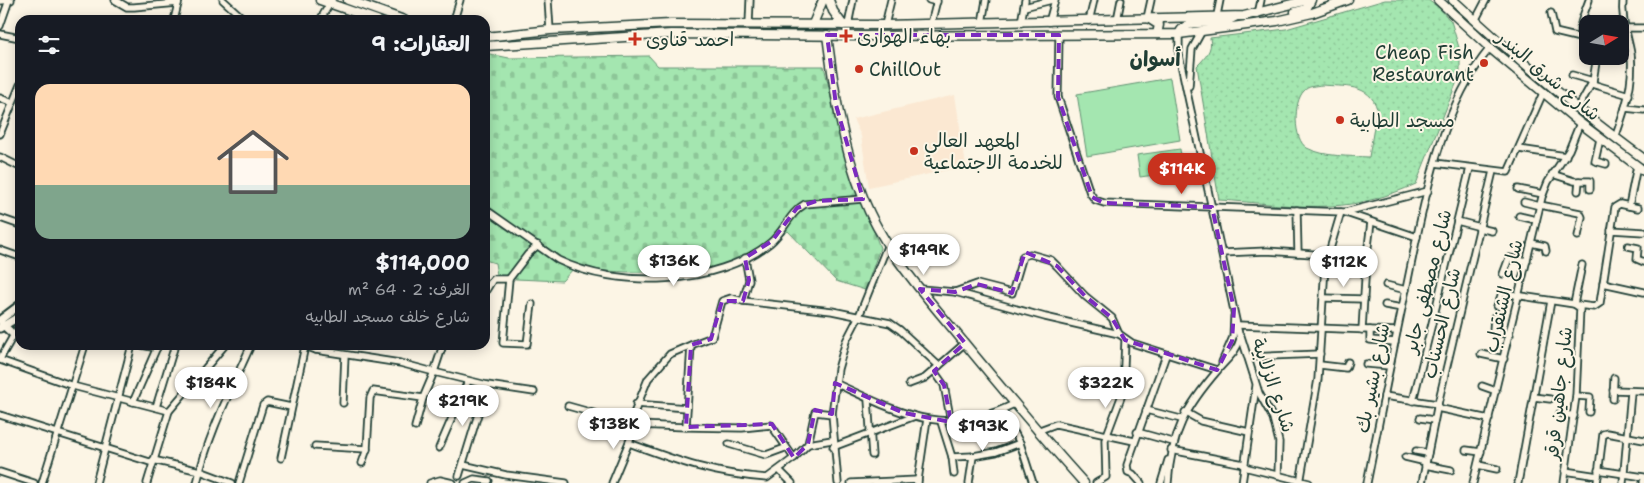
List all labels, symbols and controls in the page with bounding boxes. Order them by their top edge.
north arrow [1579,15,1629,65]
map controls [1579,15,1629,65]
street label: شارع شرق البندر [1489,23,1606,127]
place label: بهاء الهوارى [857,24,951,49]
place label: احمد قناوى [646,27,734,52]
marker: بهاء الهوارى [839,29,853,43]
text: العقارات: 9 [371,30,470,58]
icon: filters [35,31,63,59]
marker: احمد قناوى [628,32,642,46]
place label: Cheap Fish Restaurant [1372,40,1474,87]
district label: أسوان [1129,45,1181,73]
place label: ChillOut [869,57,941,82]
marker: Cheap Fish Restaurant [1478,57,1490,69]
marker: ChillOut [853,63,865,75]
place label: مسجد الطابية [1350,108,1455,133]
marker: مسجد الطابية [1334,114,1346,126]
icon: home [208,117,298,207]
place label: المعهد العالى للخدمة الاجتماعية [924,128,1063,175]
marker: المعهد العالى للخدمة الاجتماعية [908,145,920,157]
pin: $114K [1147,152,1217,195]
text: $114K [1159,158,1205,179]
street label: شارع مصطفى جابر [1397,207,1458,358]
pin: $149K [889,234,959,276]
street label: شارع الشنقراب [1478,237,1530,355]
text: $149K [899,239,949,260]
pin: $136K [639,244,709,287]
pin: $112K [1309,246,1379,288]
text: $114,000 [375,249,470,277]
text: $136K [649,250,699,271]
text: $112K [1321,251,1367,272]
street label: شارع الحسناب [1417,265,1467,381]
text: الغرف: 2 · 64 m² [348,279,470,300]
text: شارع خلف مسجد الطابيه [306,306,470,327]
street label: شارع بشير بك [1350,321,1396,435]
street label: شارع جاهين قرقر [1539,325,1579,463]
street label: شارع الزلابية [1245,335,1301,436]
pin: $184K [176,366,246,409]
pin: $322K [1071,366,1141,409]
text: $184K [186,372,236,393]
text: $322K [1079,372,1133,393]
pin: $219K [428,384,498,427]
text: $219K [438,390,488,411]
pin: $138K [579,408,649,450]
pin: $193K [948,410,1018,452]
text: $138K [589,413,639,434]
text: $193K [958,415,1008,436]

